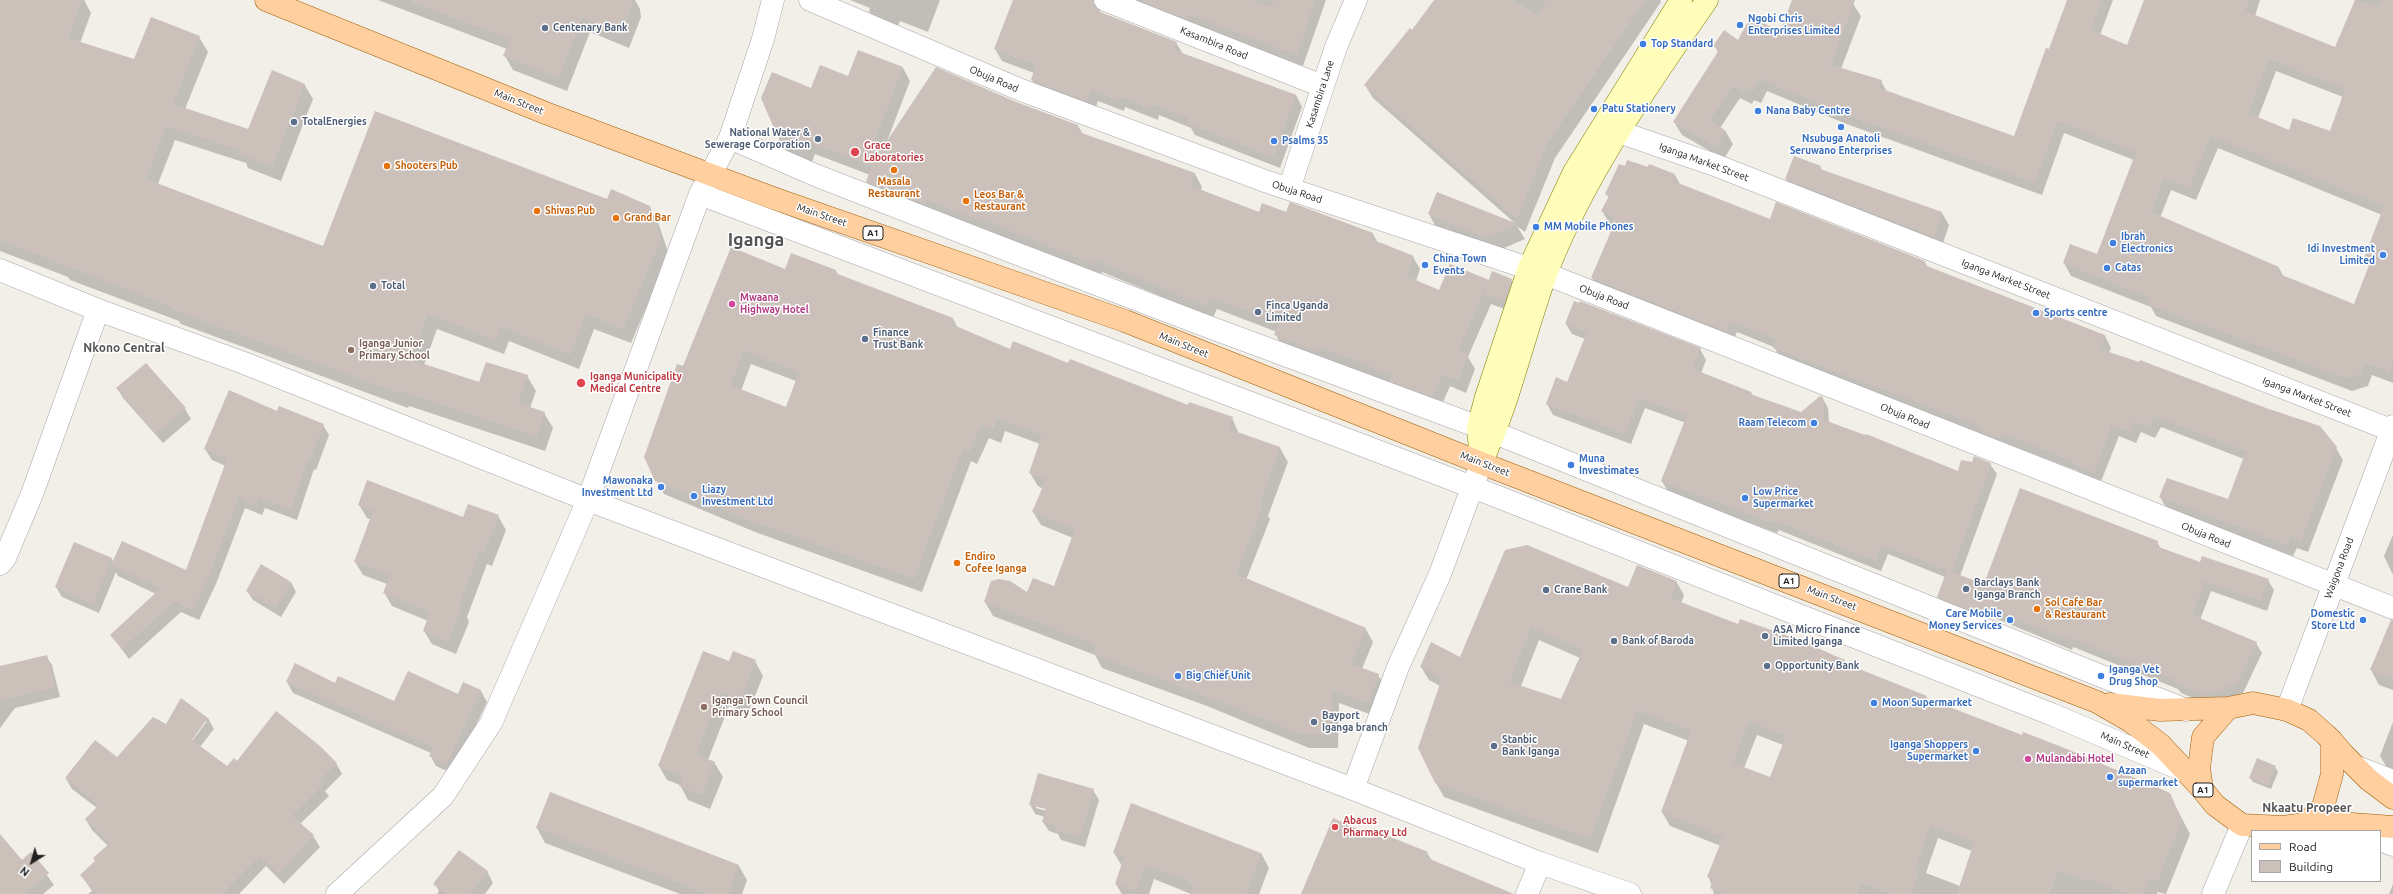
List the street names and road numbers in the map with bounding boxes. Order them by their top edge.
street label: Kasambira Road [1178,24,1250,62]
street label: Kasambira Lane [1303,59,1337,129]
street label: Obuja Road [968,63,1020,95]
street label: Main Street [493,87,545,117]
street label: Iganga Market Street [1658,140,1750,184]
street label: Obuja Road [1270,178,1324,206]
street label: Main Street [795,201,849,229]
road number: A1 [863,226,883,240]
street label: Iganga Market Street [1960,256,2052,302]
street label: Obuja Road [1577,282,1631,312]
street label: Main Street [1158,330,1210,360]
street label: Iganga Market Street [2261,374,2353,420]
street label: Obuja Road [1879,401,1931,431]
street label: Main Street [1458,449,1512,479]
street label: Obuja Road [2180,520,2232,550]
street label: Waigona Road [2322,536,2356,600]
road number: A1 [1779,574,1799,588]
street label: Main Street [1805,583,1859,613]
street label: Main Street [2099,729,2151,761]
road number: A1 [2193,783,2213,797]

